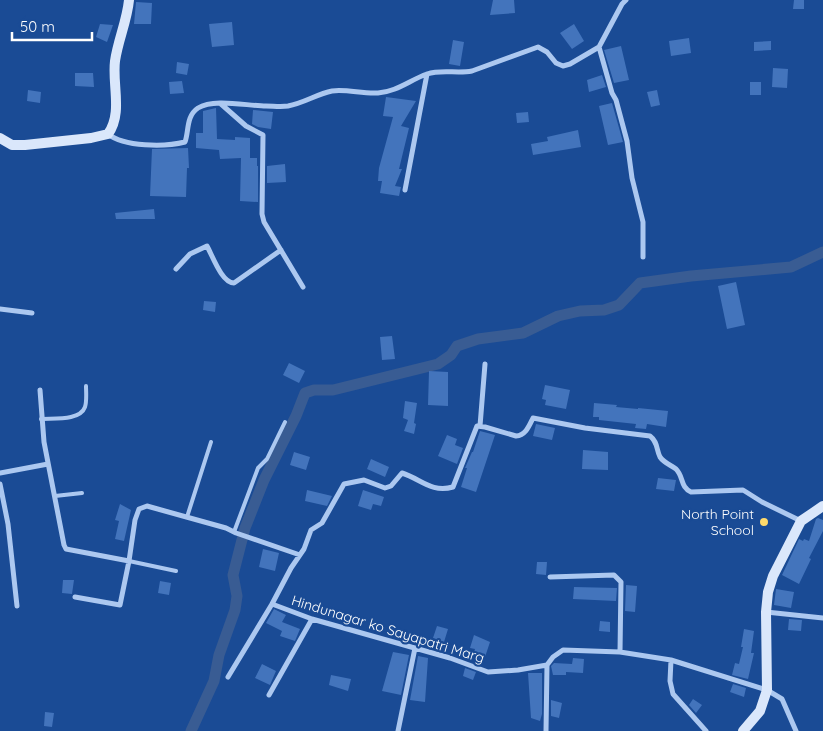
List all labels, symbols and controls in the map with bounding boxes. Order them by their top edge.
scale bar [12,10,92,42]
text: 50 m [20,17,55,36]
place label: North Point School [681,505,754,539]
marker: North Point School [758,516,770,528]
street label: Hindunagar ko Sayapatri Marg [289,591,487,667]

